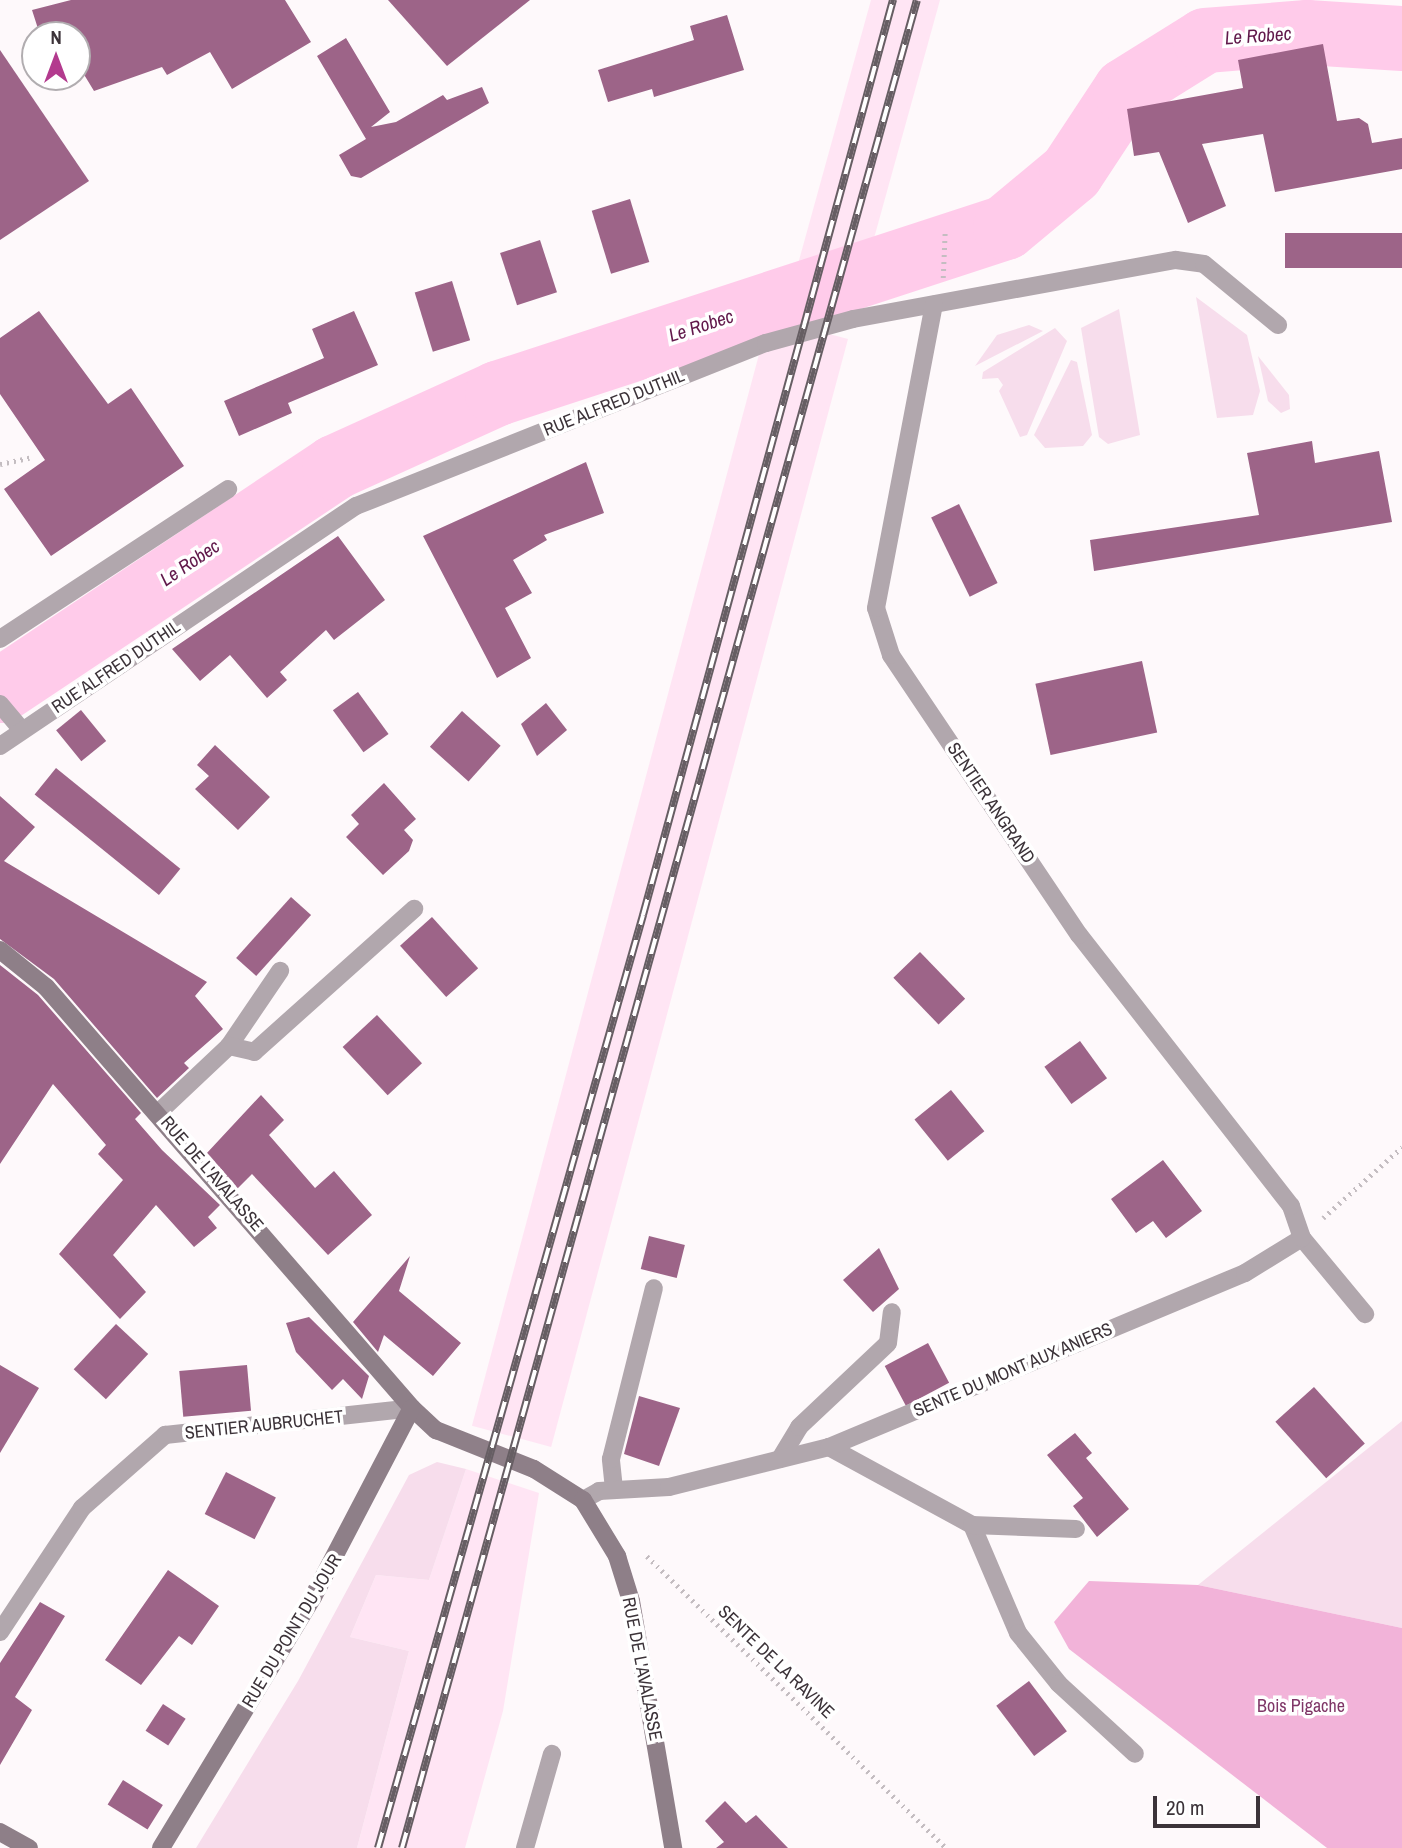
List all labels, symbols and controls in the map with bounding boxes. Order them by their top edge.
north arrow [21,21,91,91]
water label: Le Robec [1224,22,1292,50]
text: N [50,24,62,50]
water label: Le Robec [666,305,736,347]
street label: RUE ALFRED DUTHIL [540,365,688,441]
water label: Le Robec [156,535,224,591]
street label: RUE ALFRED DUTHIL [47,616,185,718]
street label: SENTIER ANGRAND [942,738,1040,868]
street label: RUE DE L'AVALASSE [156,1112,268,1236]
street label: SENTE DU MONT AUX ANIERS [910,1318,1116,1422]
street label: SENTIER AUBRUCHET [183,1406,345,1444]
street label: RUE DU POINT DU JOUR [238,1550,346,1712]
street label: RUE DE L'AVALASSE [617,1595,667,1743]
street label: SENTE DE LA RAVINE [713,1601,839,1723]
park label: Bois Pigache [1257,1695,1345,1717]
scale bar [1157,1782,1264,1826]
text: 20 m [1166,1793,1204,1822]

